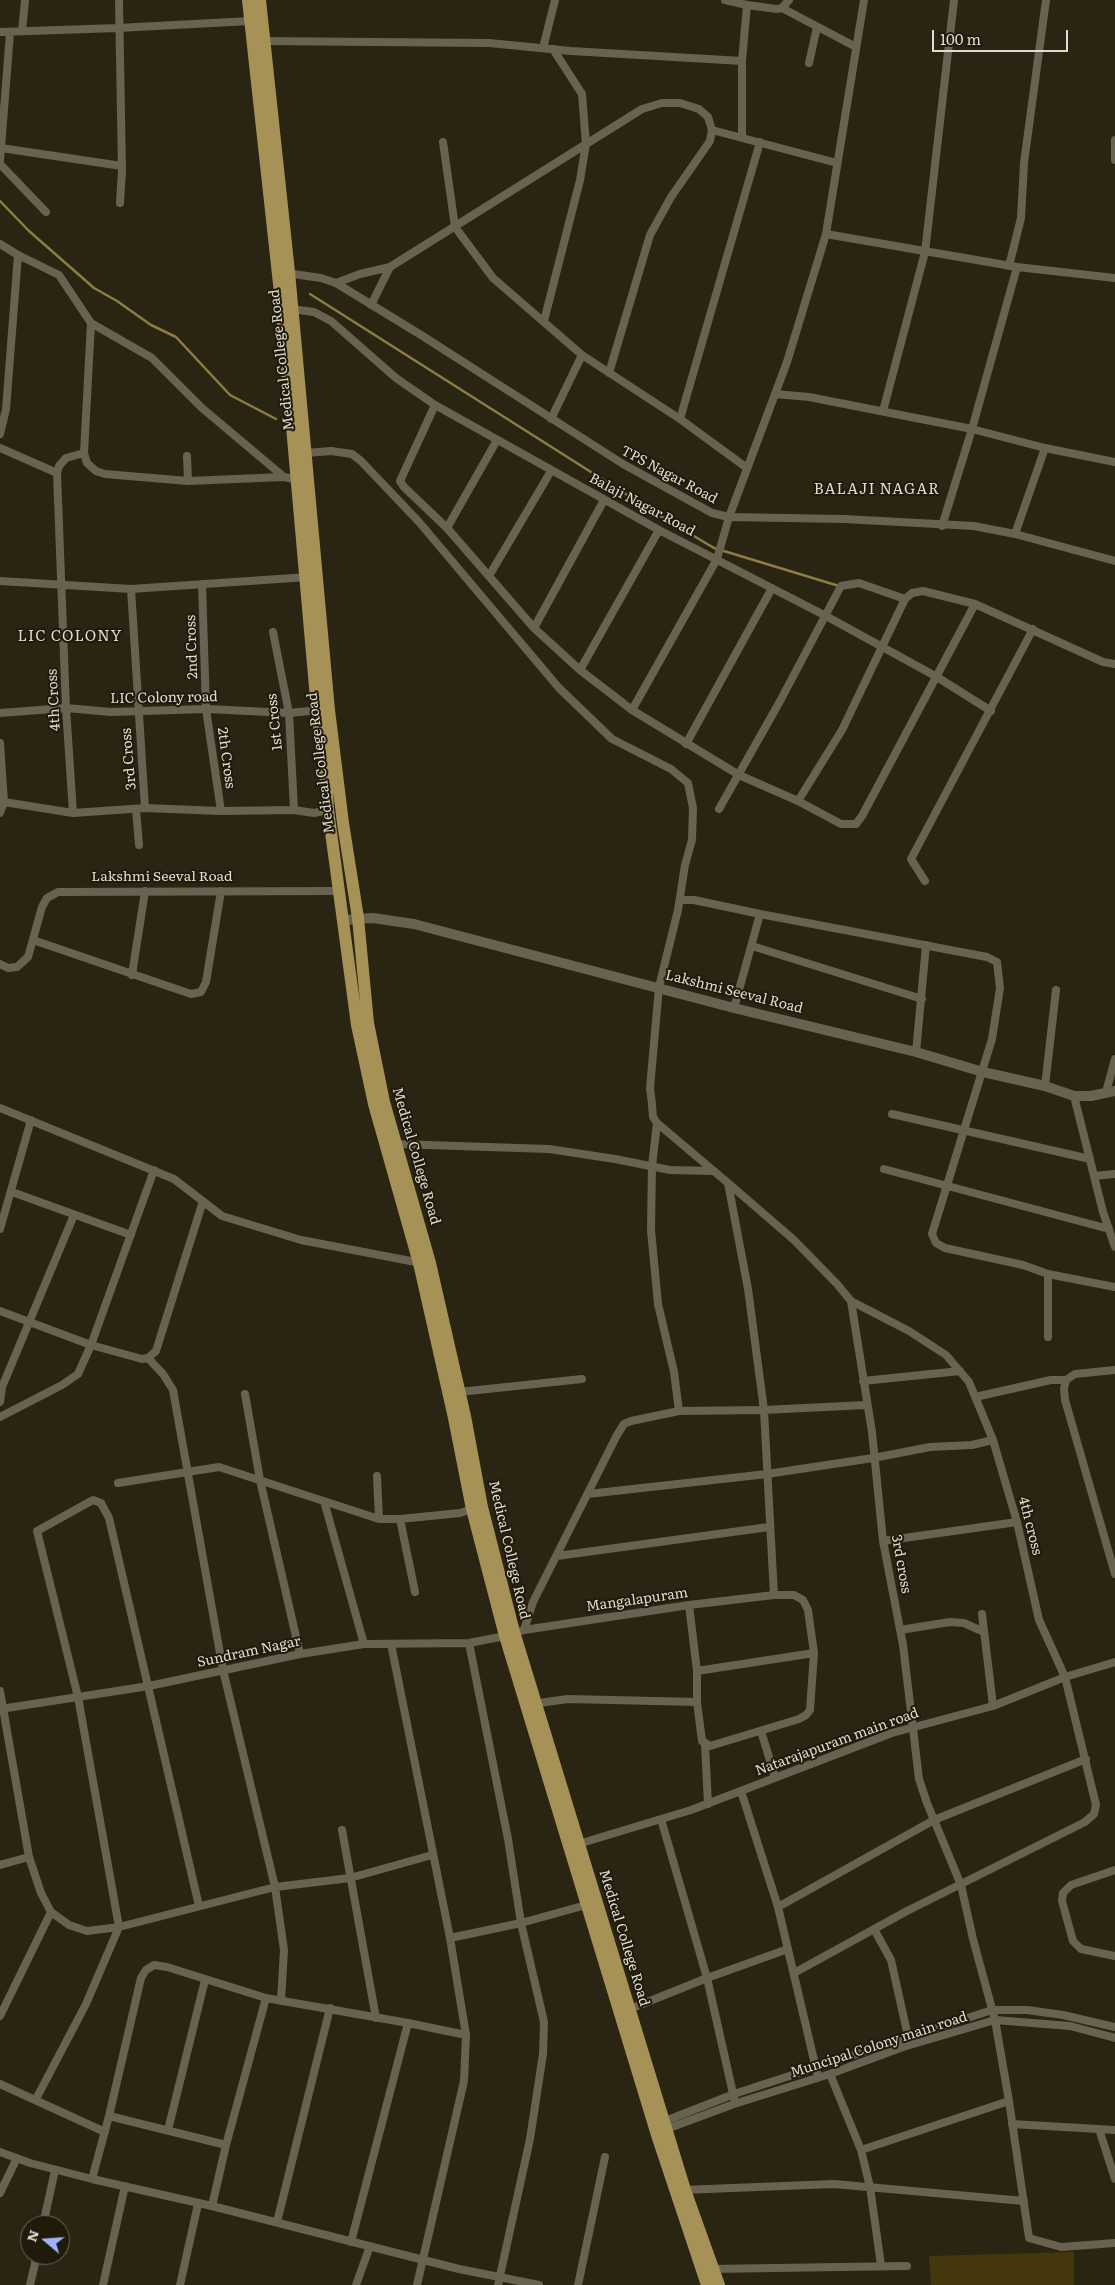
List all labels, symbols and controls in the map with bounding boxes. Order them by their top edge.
scale bar [935,20,1071,52]
text: 100 m [940,27,981,50]
street label: Medical College Road [266,288,298,432]
street label: TPS Nagar Road [618,442,720,508]
street label: Balaji Nagar Road [586,470,698,540]
district label: BALAJI NAGAR [812,481,942,499]
street label: 2nd Cross [182,614,202,680]
district label: LIC COLONY [16,628,124,646]
street label: 4th Cross [44,668,64,732]
street label: LIC Colony road [110,689,218,707]
street label: Medical College Road [304,691,338,835]
street label: 1st Cross [264,693,286,751]
street label: 2th Cross [213,726,239,790]
street label: 3rd Cross [118,727,140,791]
street label: Lakshmi Seeval Road [91,869,233,885]
street label: Lakshmi Seeval Road [663,967,805,1017]
street label: Medical College Road [388,1085,444,1227]
street label: Medical College Road [485,1479,533,1621]
street label: 4th cross [1015,1495,1045,1557]
street label: 3rd cross [888,1533,914,1595]
street label: Mangalapuram [585,1585,689,1615]
street label: Sundram Nagar [196,1633,302,1671]
street label: Natarajapuram main road [753,1705,921,1779]
street label: Medical College Road [595,1868,653,2008]
street label: Muncipal Colony main road [788,2008,970,2082]
north arrow [20,2215,70,2265]
text: N [20,2227,43,2244]

